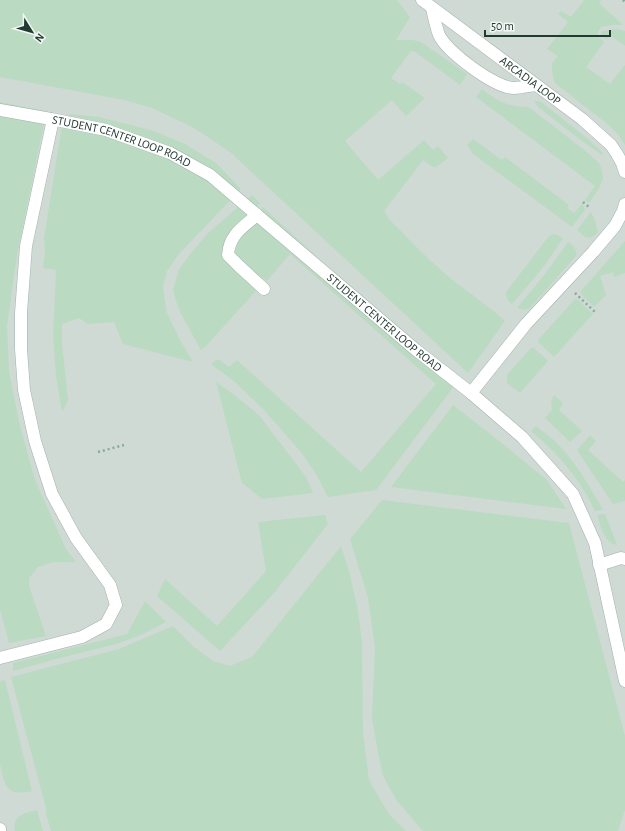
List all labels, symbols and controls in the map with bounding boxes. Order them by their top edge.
north arrow [12,12,52,52]
scale bar [485,12,610,38]
text: 50 m [491,20,514,32]
text: N [33,31,46,44]
street label: ARCADIA LOOP [498,54,563,107]
street label: STUDENT CENTER LOOP ROAD [51,113,193,169]
street label: STUDENT CENTER LOOP ROAD [325,271,444,374]

